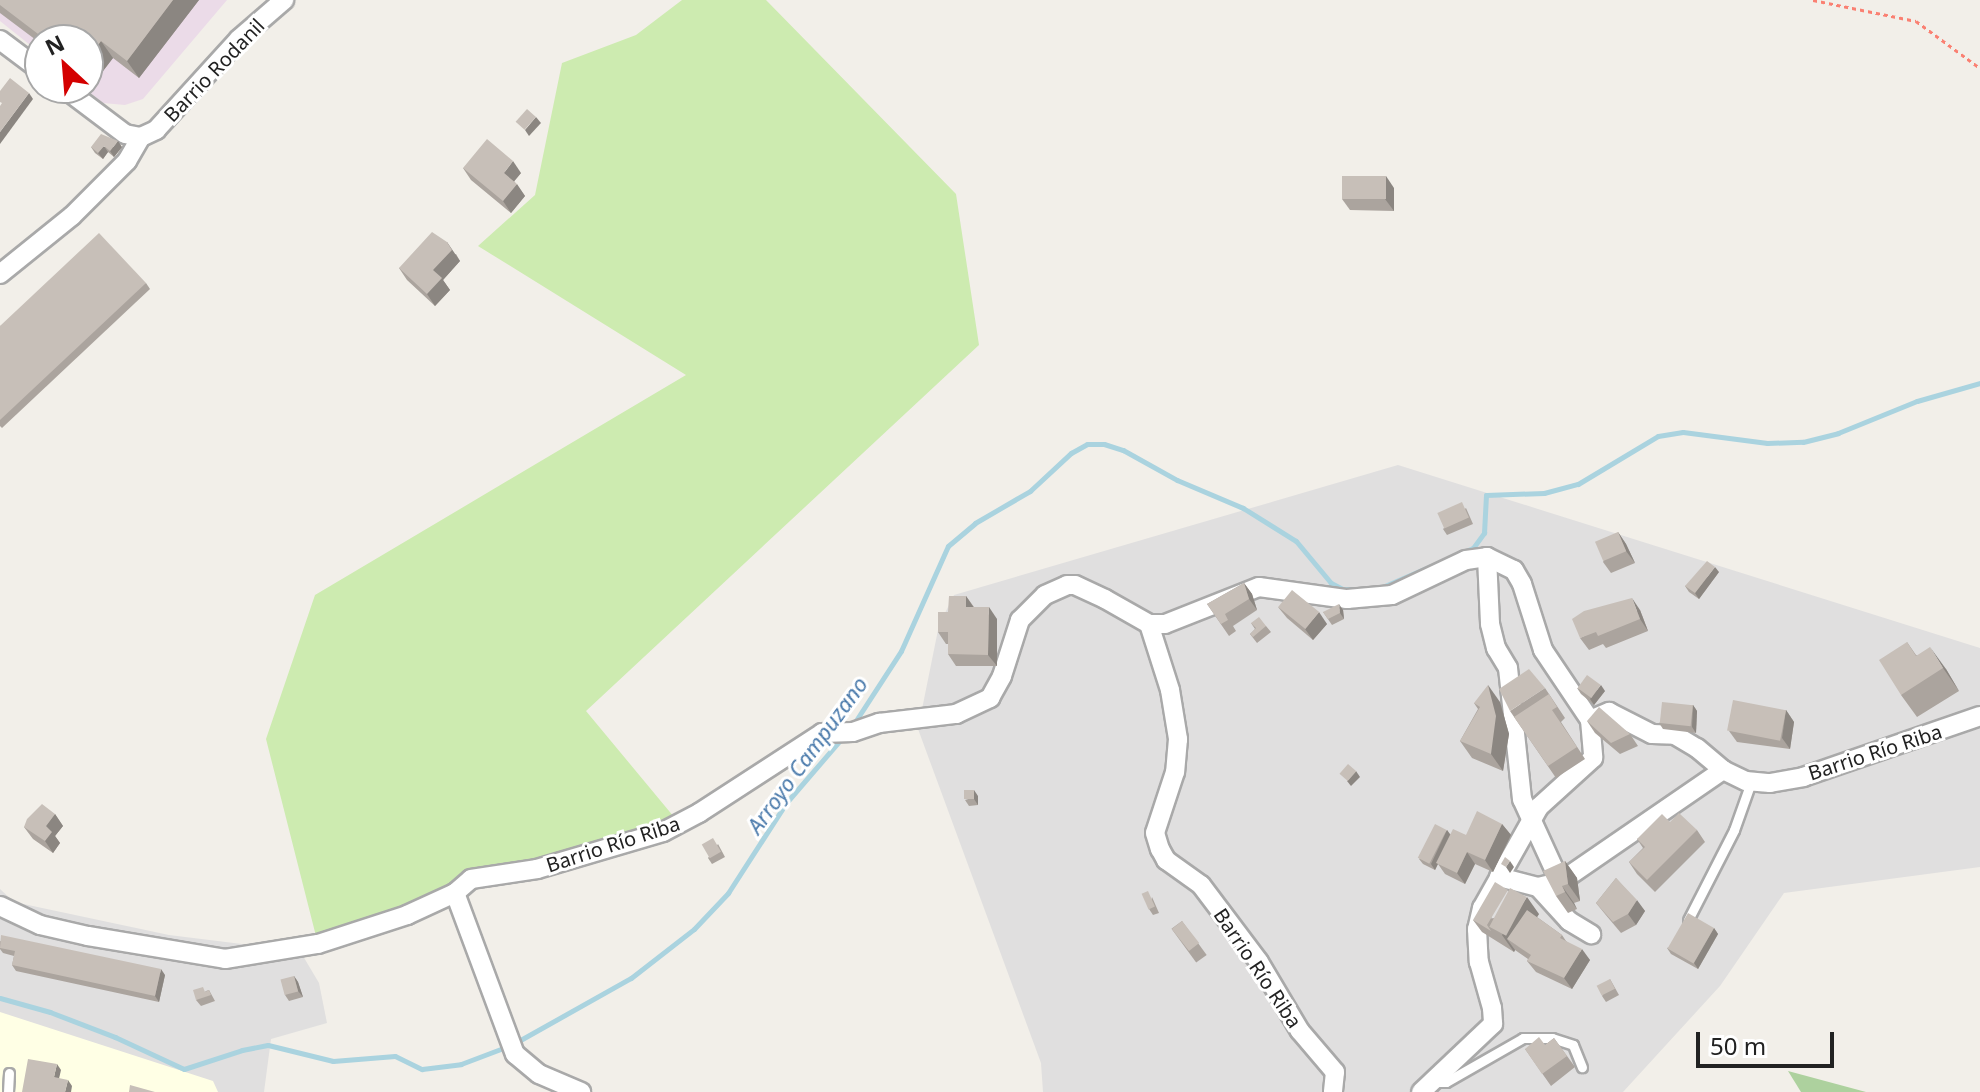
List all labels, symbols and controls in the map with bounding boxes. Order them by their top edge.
street label: Barrio Rodanil [159,13,269,127]
north arrow [24,24,104,104]
text: N [40,27,69,62]
water label: Arroyo Campuzano [741,671,873,839]
street label: Barrio Río Riba [1805,719,1945,785]
street label: Barrio Río Riba [543,811,683,877]
street label: Barrio Río Riba [1209,904,1307,1032]
scale bar [1700,1016,1838,1066]
text: 50 m [1710,1029,1766,1062]

